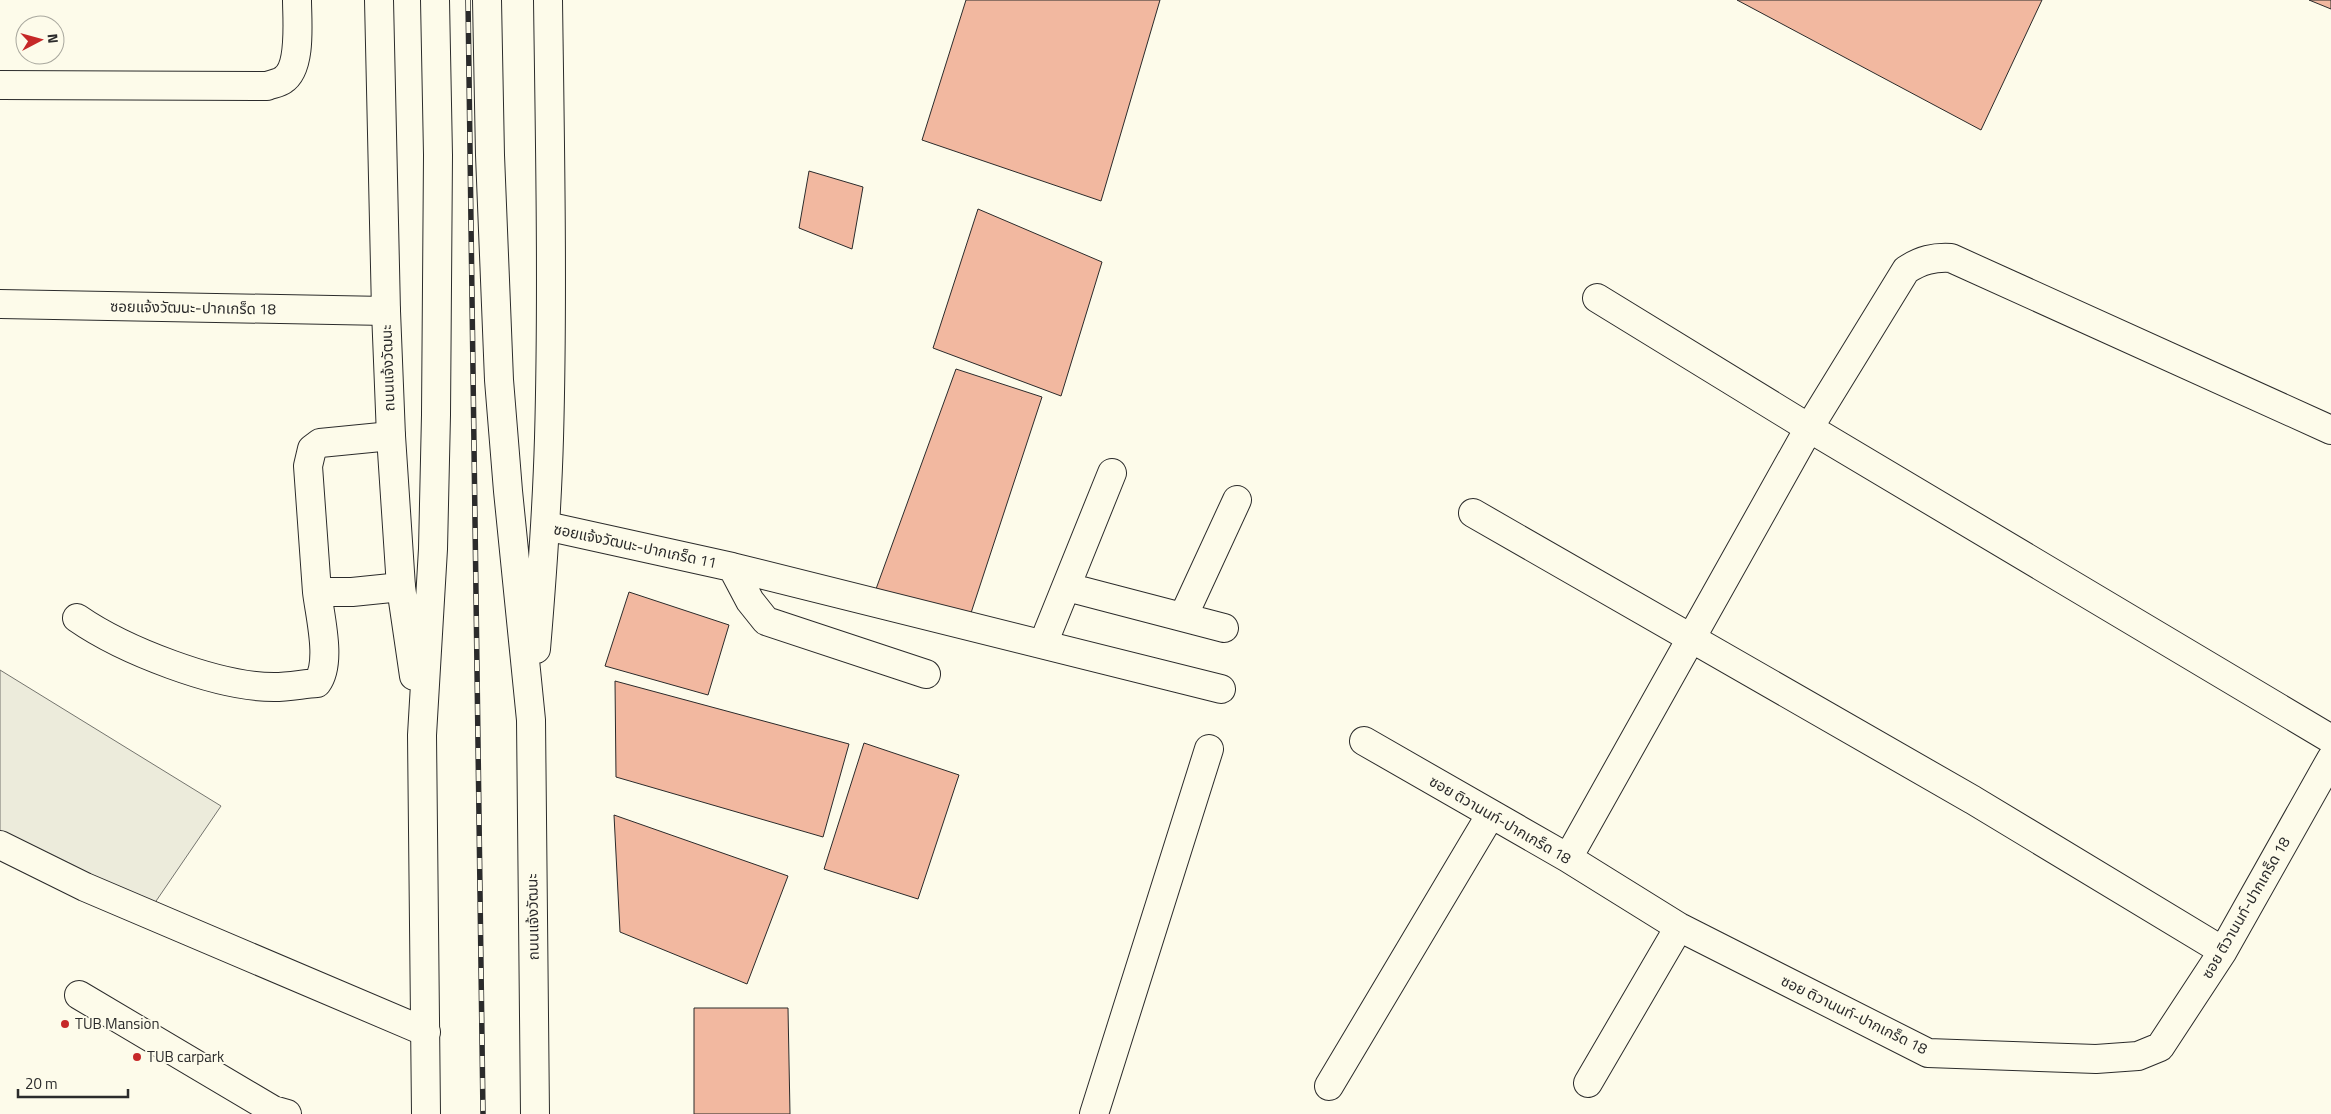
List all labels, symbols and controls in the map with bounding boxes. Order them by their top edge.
north arrow [15,15,65,65]
text: N [42,33,64,45]
street label: ซอยแจ้งวัฒนะ-ปากเกร็ด 18 [110,295,276,320]
street label: ถนนแจ้งวัฒนะ [374,324,401,412]
street label: ซอยแจ้งวัฒนะ-ปากเกร็ด 11 [552,517,719,574]
street label: ซอย ติวานนท์-ปากเกร็ด 18 [1425,769,1576,870]
street label: ซอย ติวานนท์-ปากเกร็ด 18 [2195,832,2296,983]
street label: ถนนแจ้งวัฒนะ [520,873,545,961]
street label: ซอย ติวานนท์-ปากเกร็ด 18 [1777,969,1931,1060]
place label: TUB Mansion [75,1012,160,1035]
marker: TUB Mansion [59,1018,71,1030]
place label: TUB carpark [147,1045,224,1068]
marker: TUB carpark [131,1051,143,1063]
scale bar [18,1066,128,1098]
text: 20 m [25,1072,58,1095]

